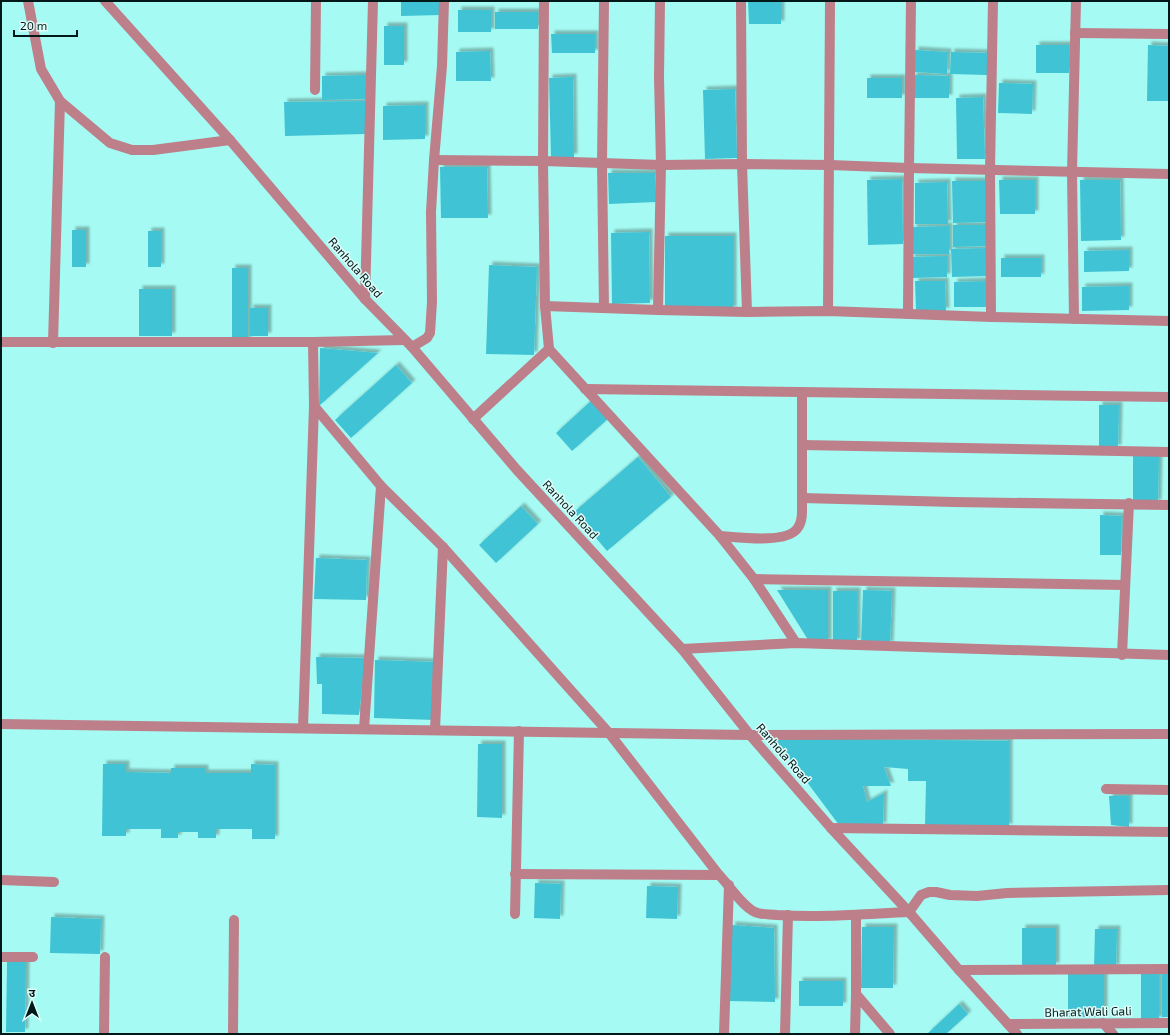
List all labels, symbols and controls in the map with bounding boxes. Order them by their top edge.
scale bar [14,12,77,38]
text: 20 m [20,18,47,32]
street label: Ranhola Road [326,234,386,300]
street label: Ranhola Road [540,477,602,541]
street label: Ranhola Road [754,720,814,786]
north arrow [12,983,52,1023]
text: उ [29,986,36,999]
street label: Bharat Wali Gali [1044,1003,1132,1019]

